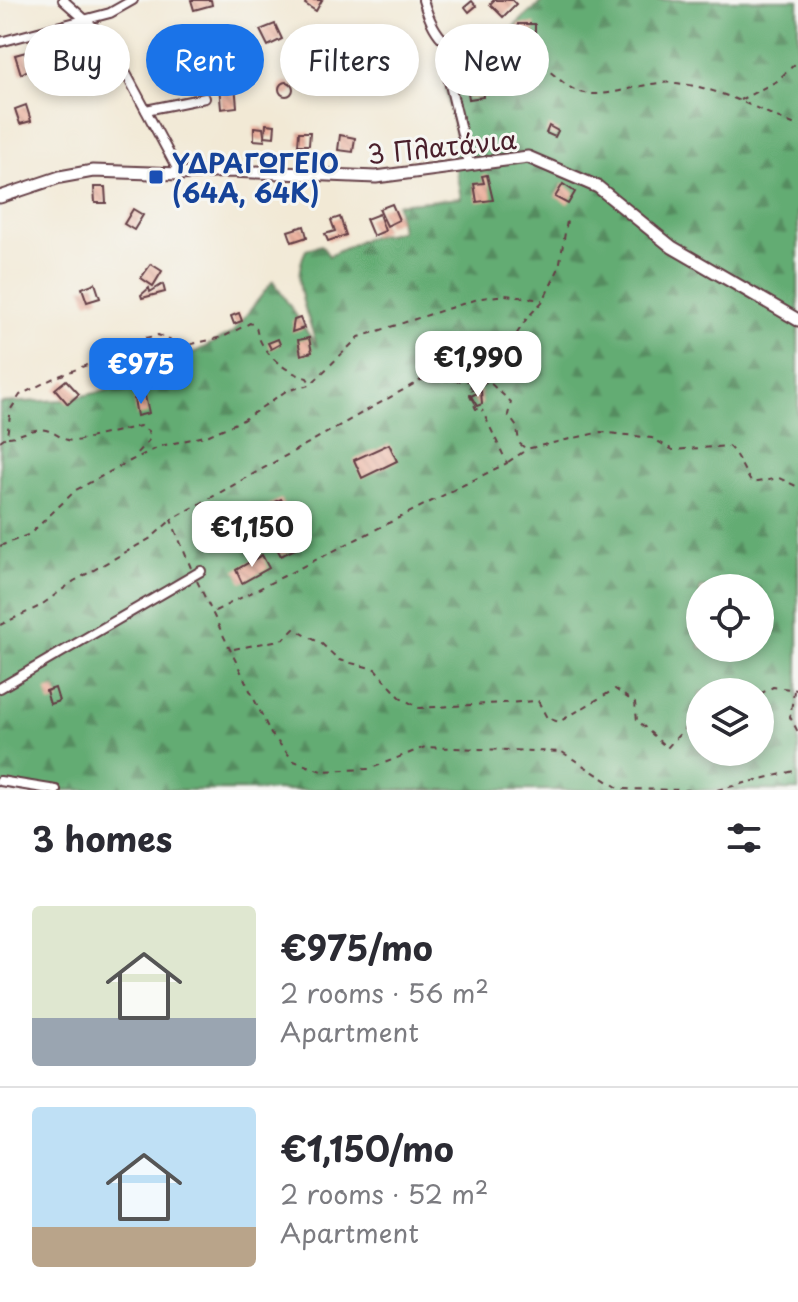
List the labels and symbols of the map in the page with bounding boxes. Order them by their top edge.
street label: 3 Πλατάνια [365,119,519,173]
place label: ΥΔΡΑΓΩΓΕΙΟ (64Α, 64Κ) [172,143,339,212]
marker: ΥΔΡΑΓΩΓΕΙΟ (64Α, 64Κ) [147,168,165,186]
pin: €1,990 [413,331,543,399]
pin: €975 [94,338,188,406]
pin: €1,150 [187,501,317,569]

